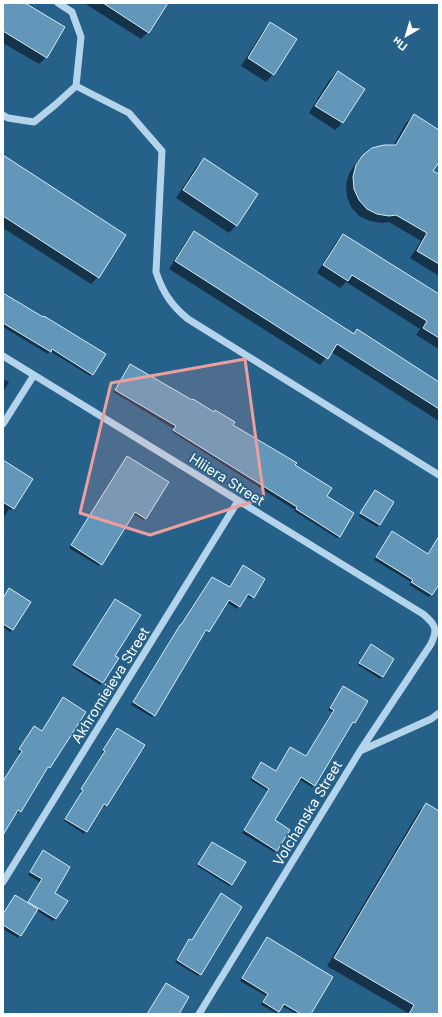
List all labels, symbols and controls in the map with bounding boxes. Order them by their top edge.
north arrow [386,16,426,56]
text: Пн [389,34,410,54]
street label: Hliiera Street [186,449,268,509]
street label: Akhromieieva Street [67,624,153,746]
street label: Volchanska Street [269,757,345,869]

